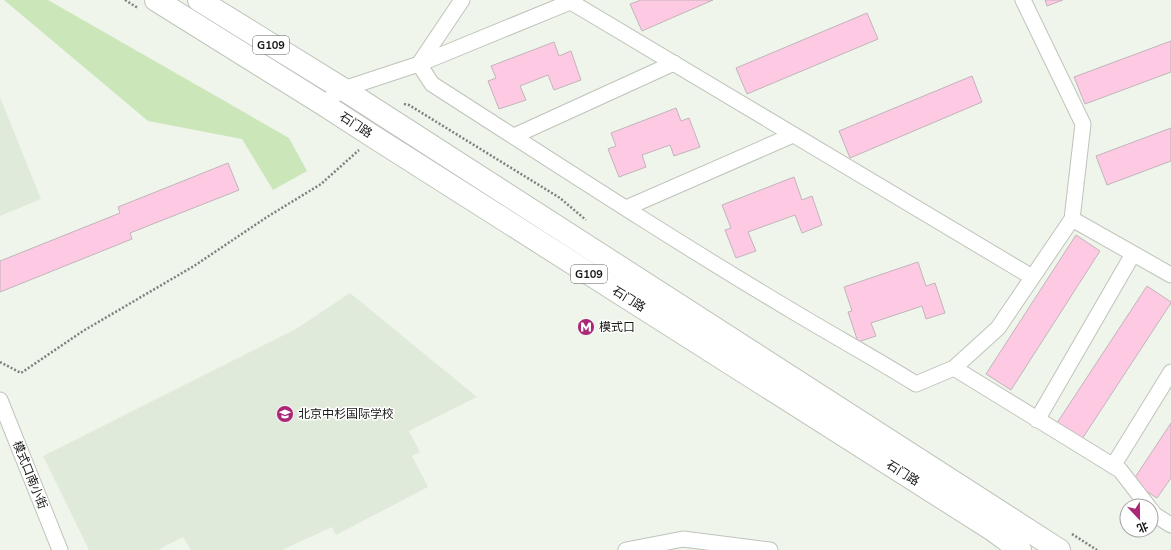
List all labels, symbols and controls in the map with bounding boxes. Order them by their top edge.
road number: G109 [253,36,289,54]
street label: 石门路 [337,108,375,142]
road number: G109 [571,265,607,283]
street label: 石门路 [609,283,649,315]
metro station icon: 模式口 [576,317,596,337]
place label: 模式口 [599,319,635,335]
school or university icon: 北京中杉国际学校 [275,404,295,424]
place label: 北京中杉国际学校 [298,406,394,422]
street label: 模式口南小街 [9,439,51,511]
street label: 石门路 [883,457,923,489]
north arrow [1119,498,1159,538]
text: 北 [1135,518,1150,536]

